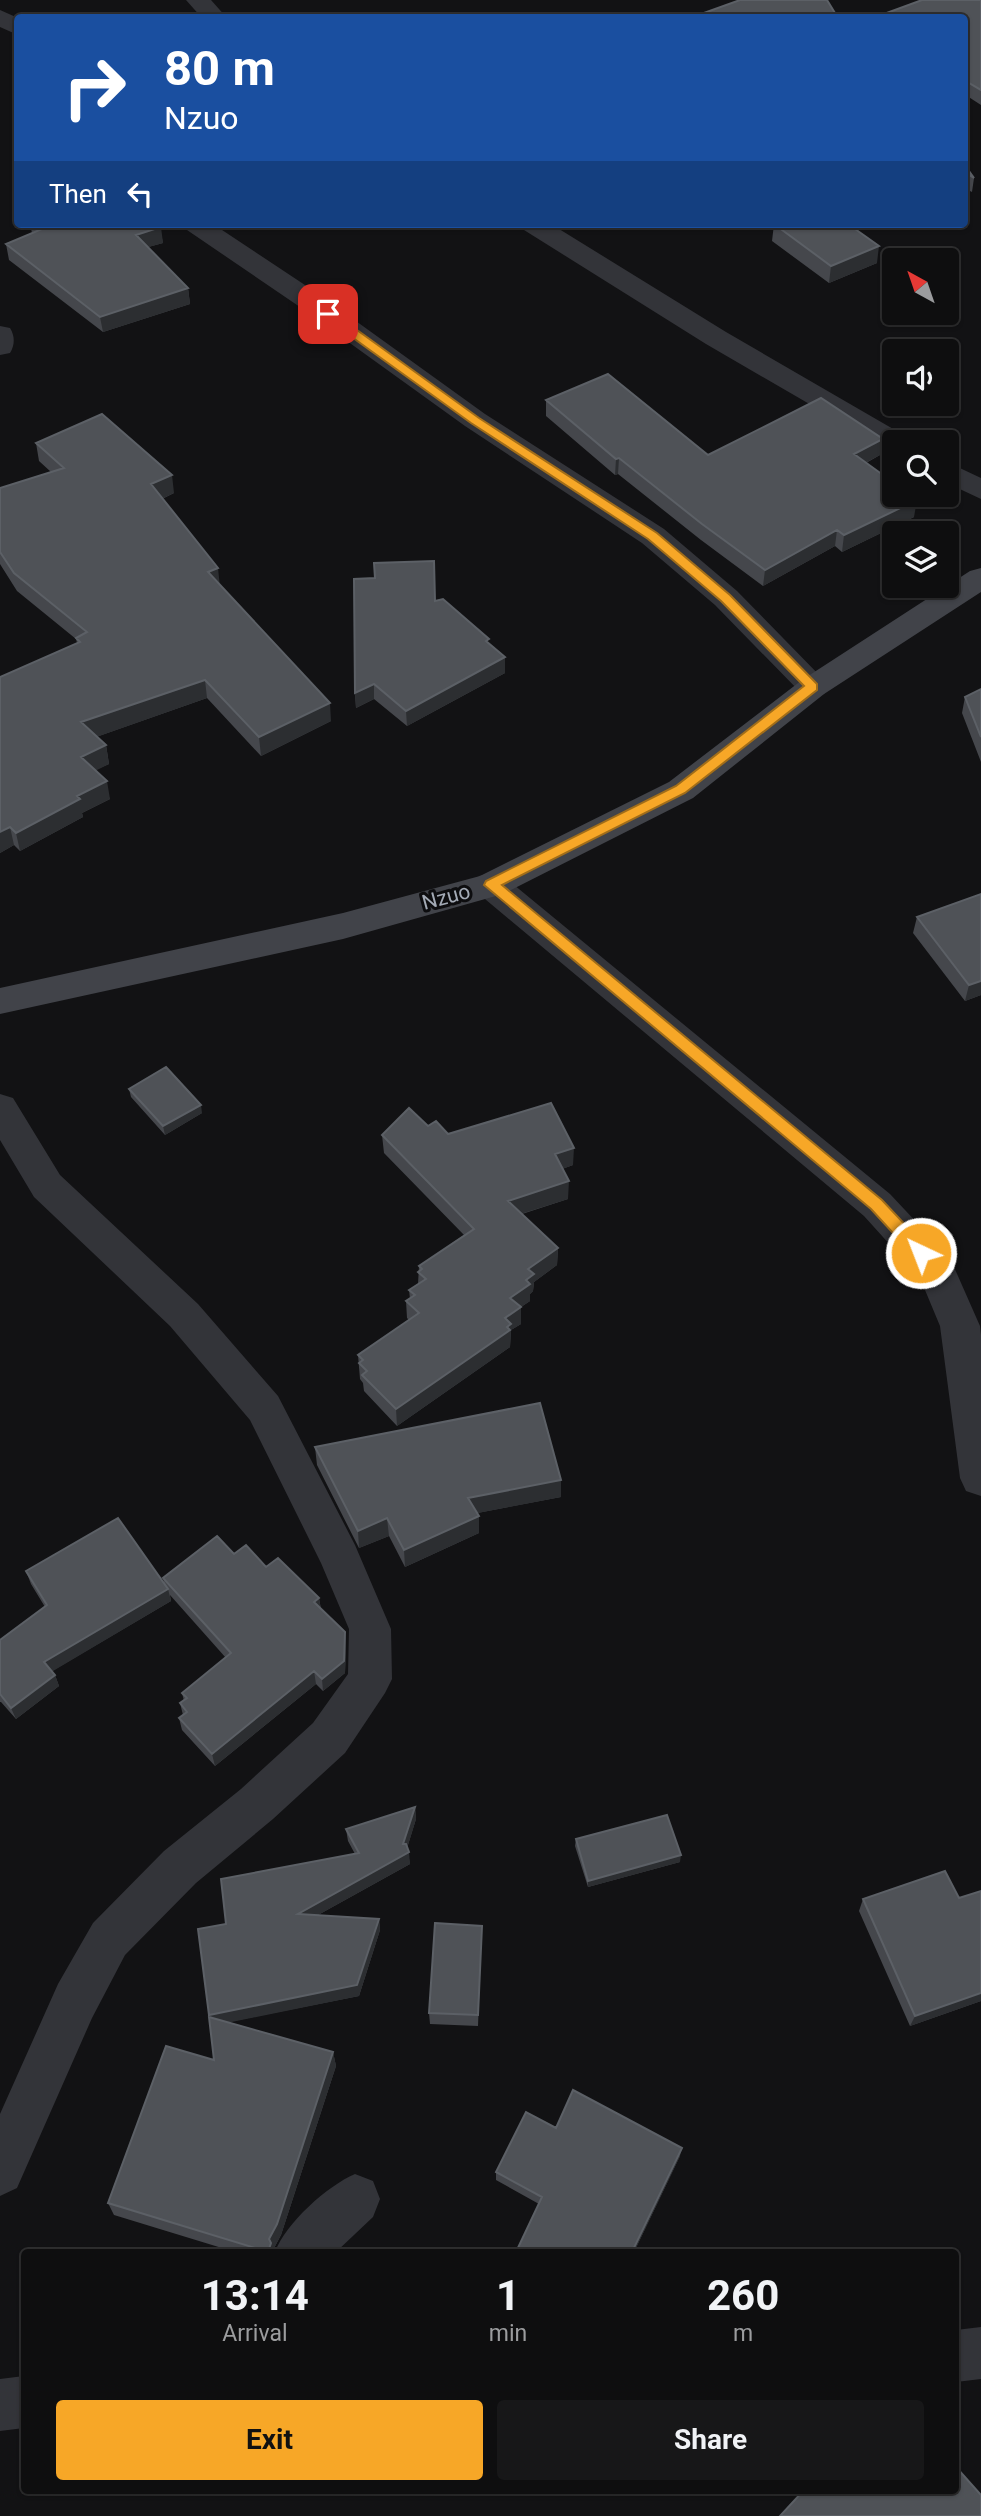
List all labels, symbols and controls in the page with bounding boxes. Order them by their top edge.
text: 80 m [164,40,275,97]
icon: right [49,42,140,133]
text: Nzuo [164,99,239,137]
icon: left [121,175,159,213]
text: Then [49,179,107,209]
north arrow [882,248,959,326]
map controls [882,248,959,598]
pin [298,284,358,344]
icon: arrive [309,295,347,333]
button: sound [882,339,959,416]
button: search [882,430,959,507]
button: layers [882,521,959,598]
street label: Nzuo [419,879,473,915]
position arrow [884,1216,958,1290]
text: 13:14 [201,2271,309,2320]
text: 1 [496,2271,520,2320]
text: 260 [707,2271,779,2320]
text: Arrival [222,2320,288,2347]
text: min [489,2320,527,2347]
text: m [733,2320,753,2347]
button: Exit [56,2400,483,2480]
button: Share [497,2400,924,2480]

